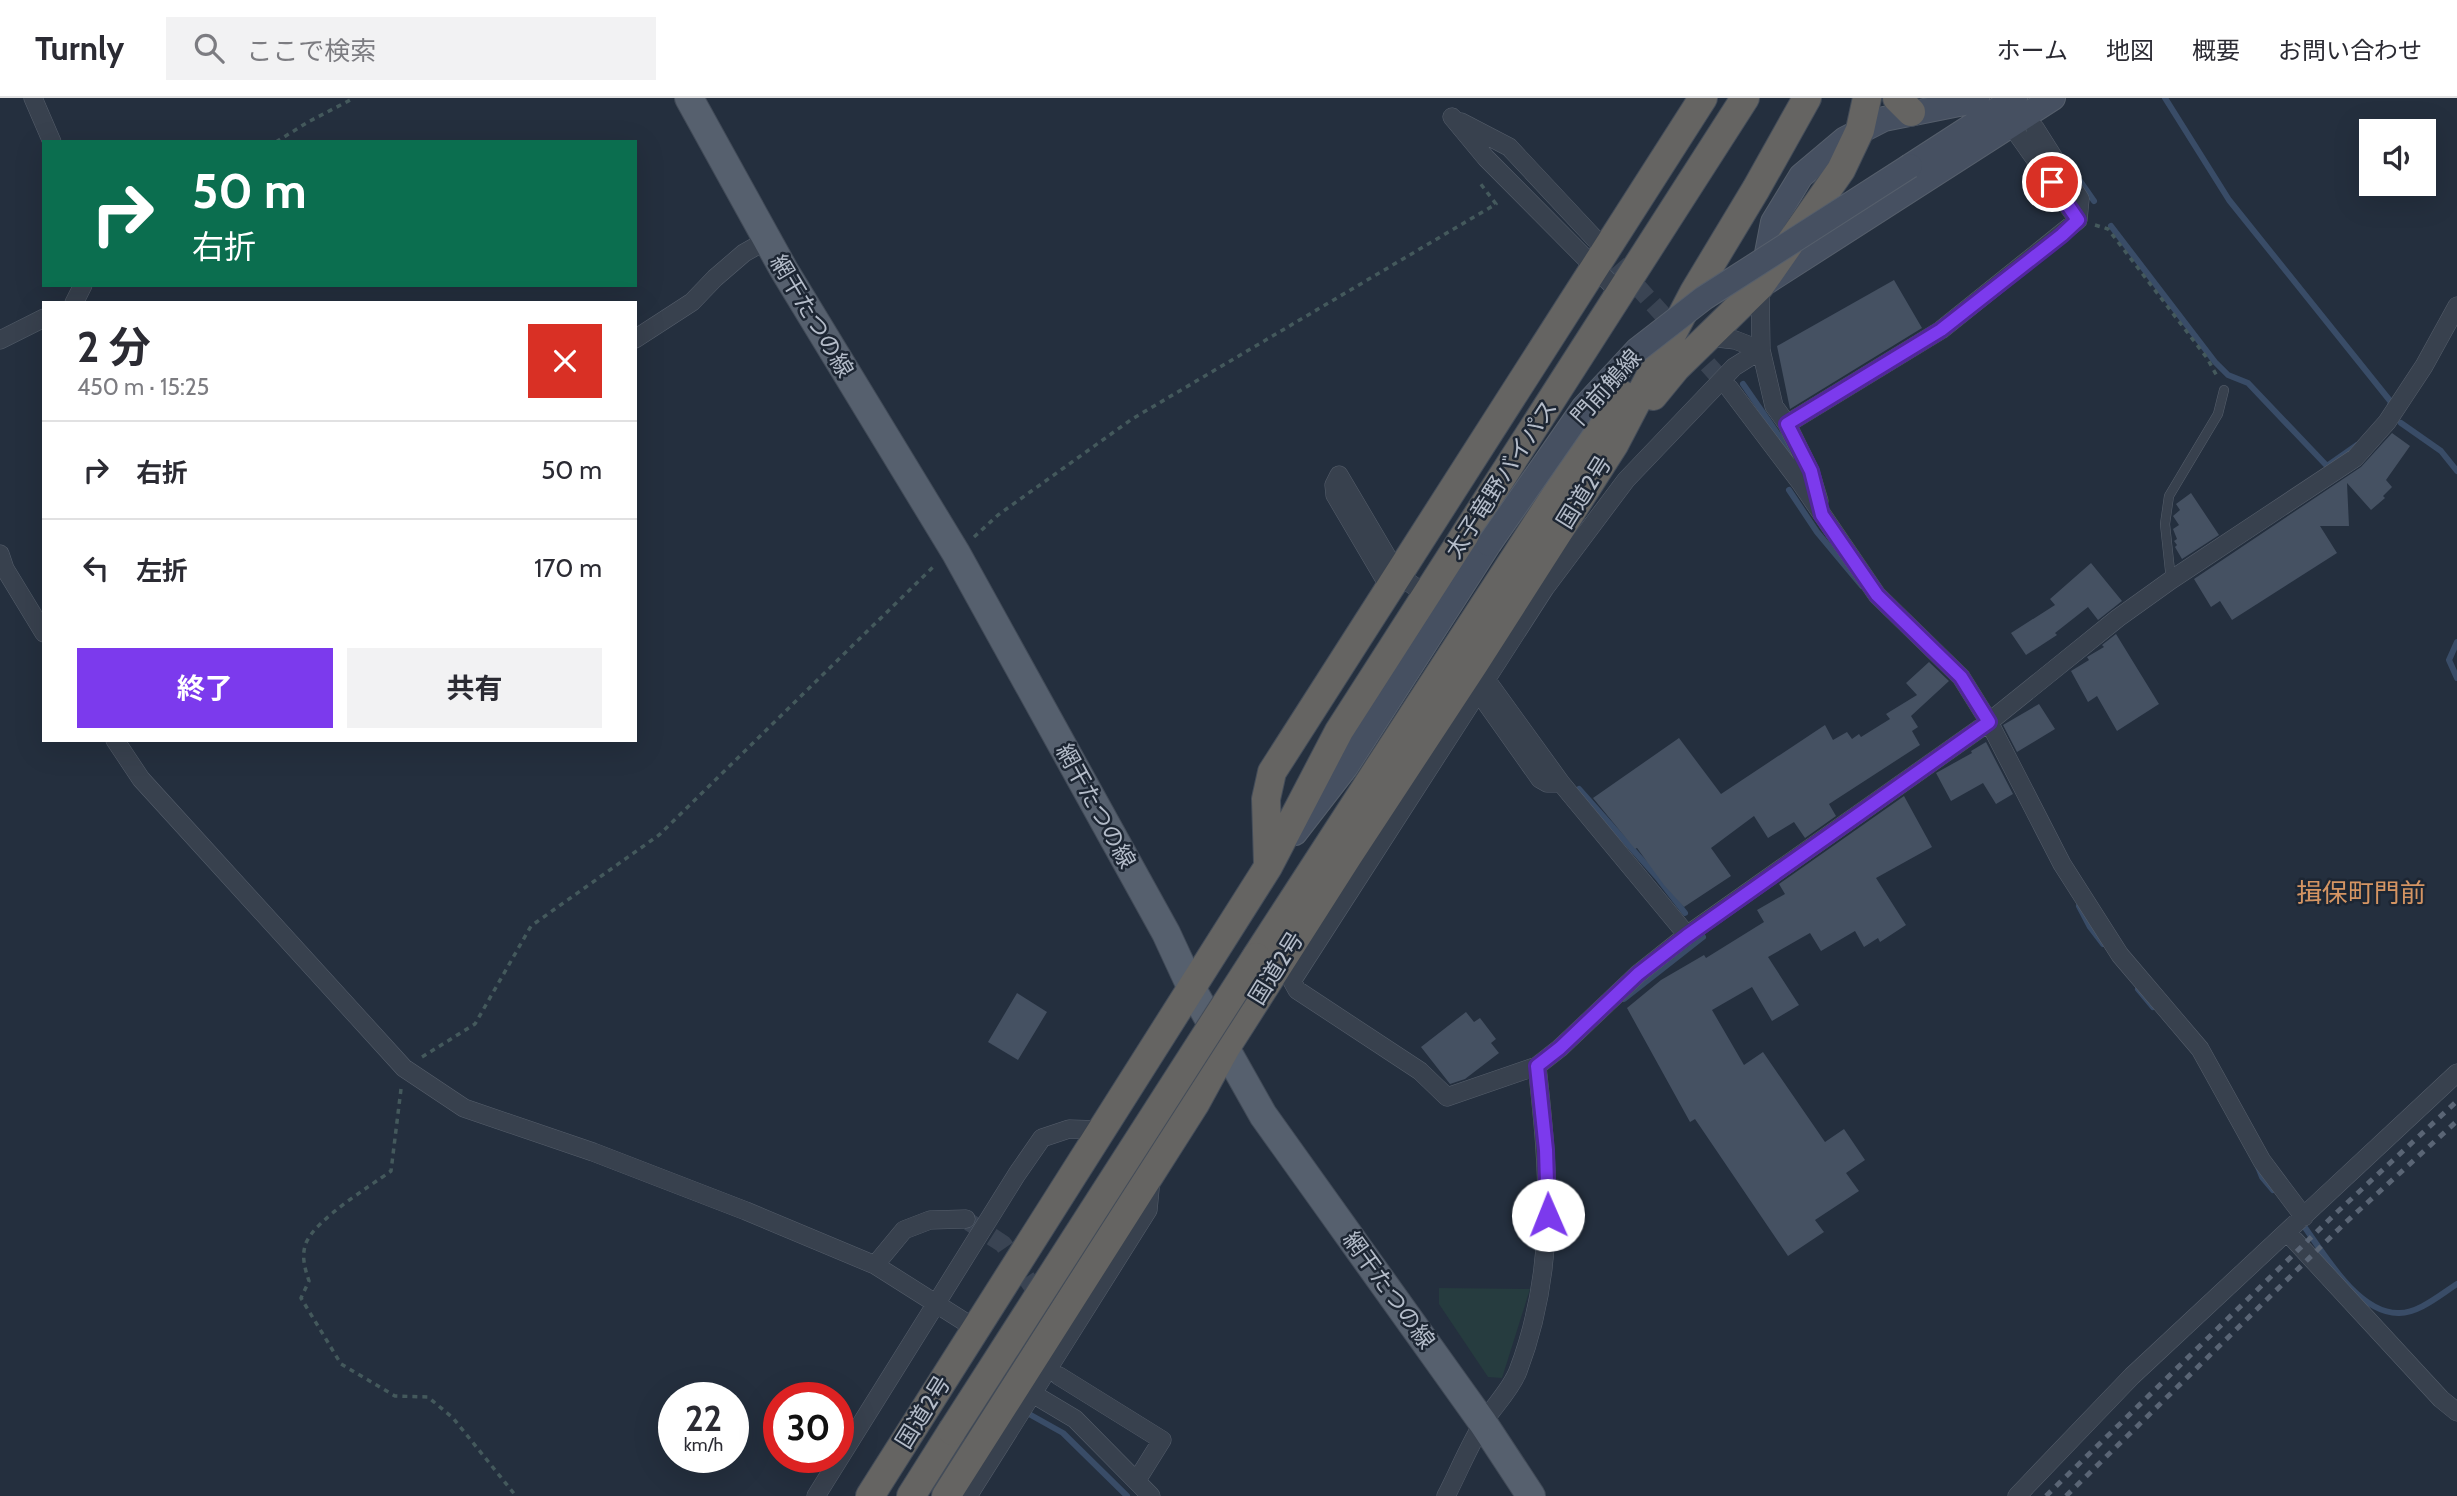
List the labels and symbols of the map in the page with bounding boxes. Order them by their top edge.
pin [2022,152,2082,212]
street label: 網干たつの線 [764,250,860,382]
street label: 門前鵤線 [1565,343,1647,431]
street label: 太子竜野バイパス [1439,394,1563,564]
street label: 国道2号 [1551,450,1617,534]
street label: 網干たつの線 [1050,739,1142,873]
district label: 揖保町門前 [2296,877,2426,909]
street label: 国道2号 [1243,926,1309,1010]
position arrow [1511,1178,1585,1252]
street label: 網干たつの線 [1337,1226,1441,1354]
street label: 国道2号 [890,1370,956,1454]
speed limit sign: 30 [763,1382,854,1473]

